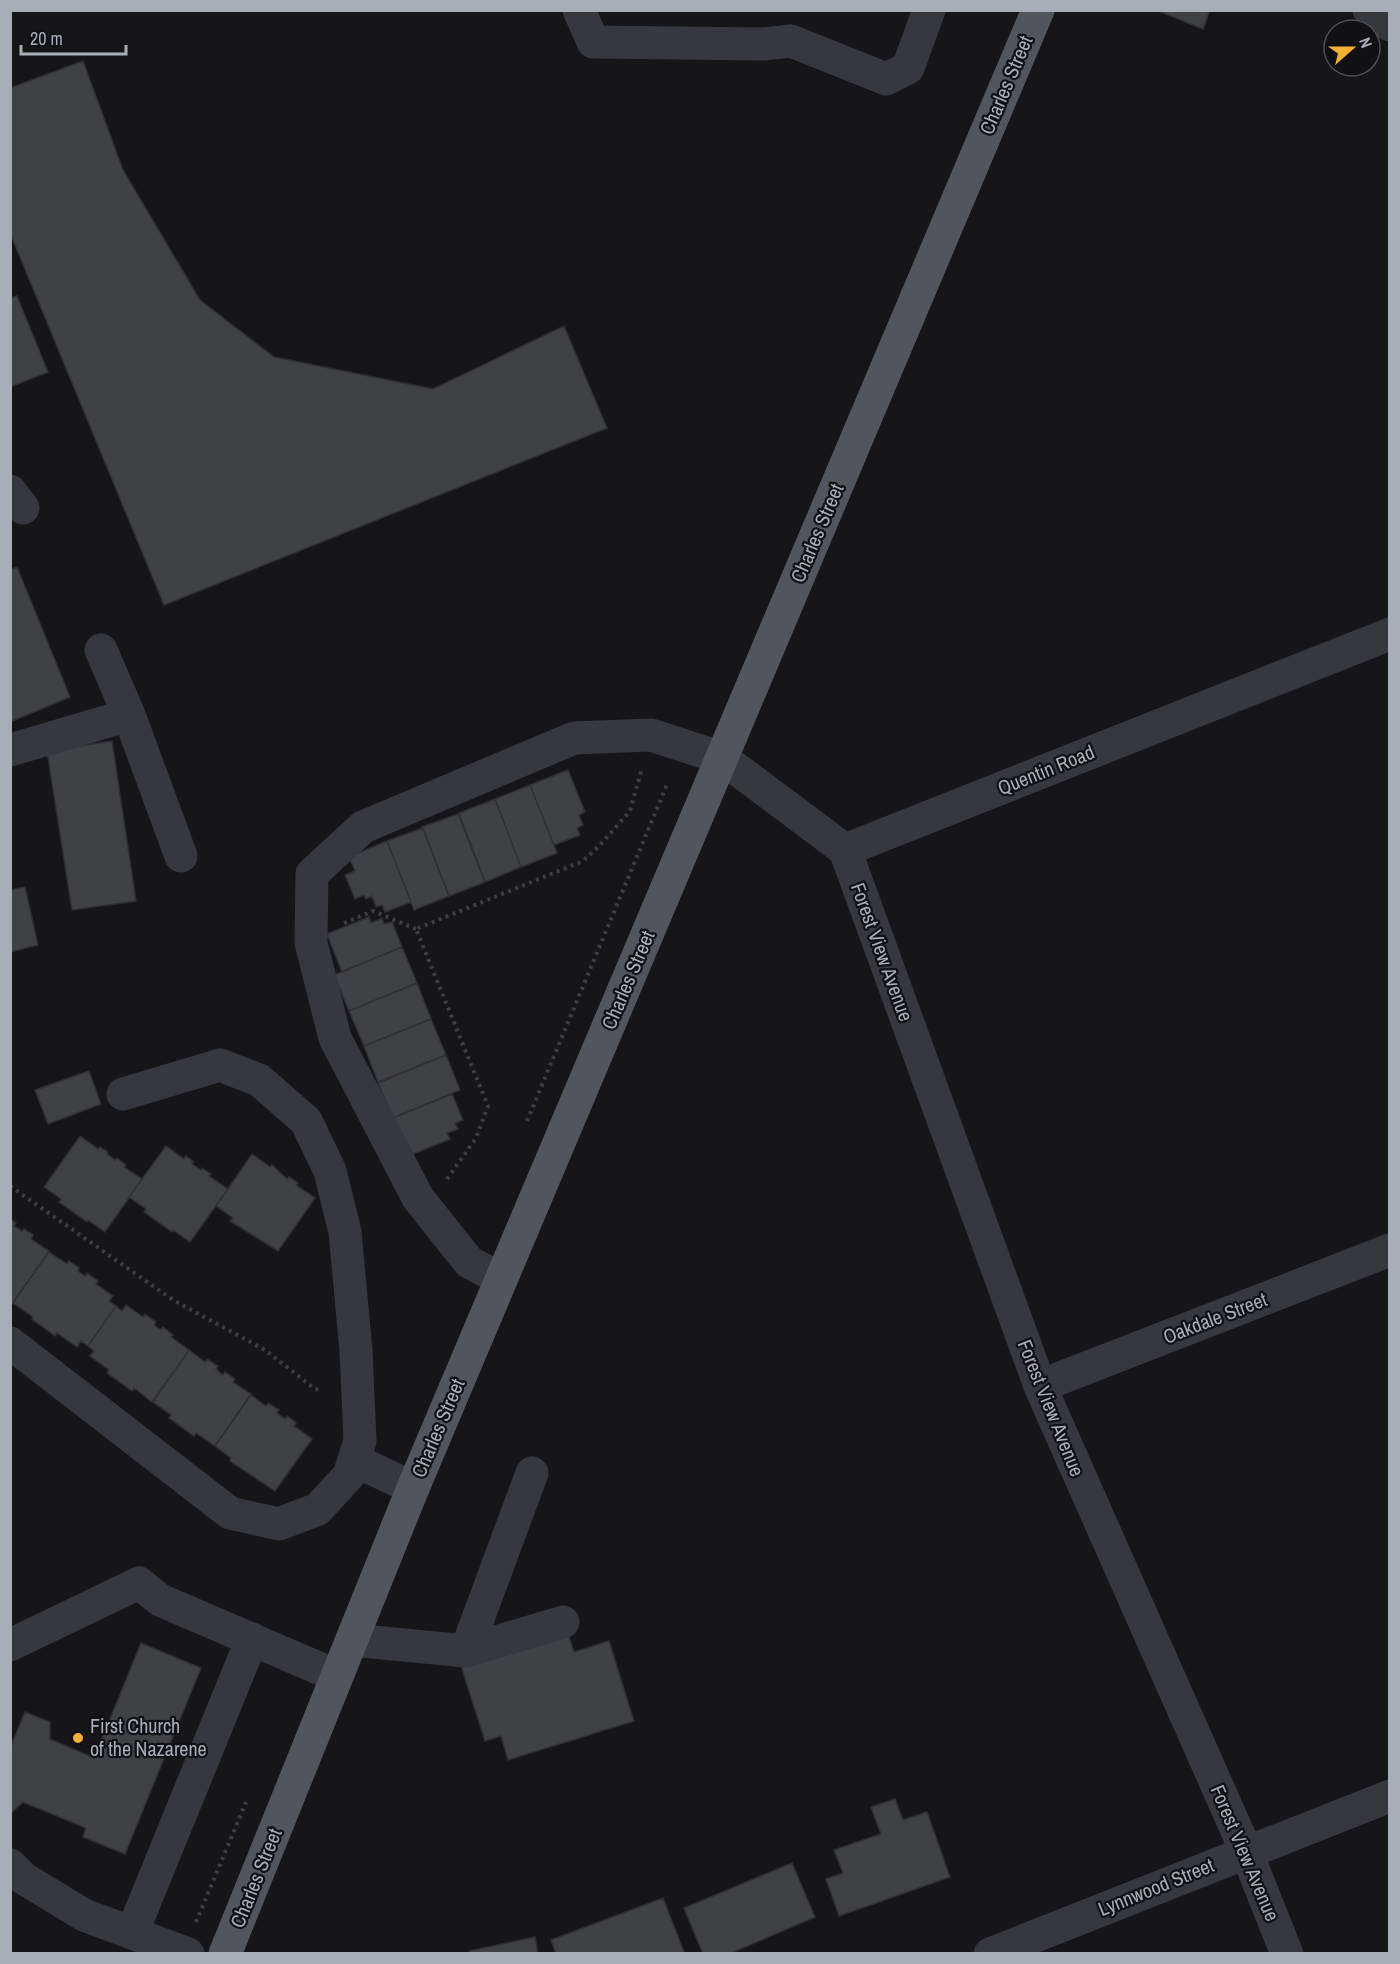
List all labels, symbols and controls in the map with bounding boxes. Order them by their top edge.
scale bar [21,18,126,56]
north arrow [1322,18,1382,78]
text: 20 m [30,26,63,51]
street label: Charles Street [973,31,1039,138]
text: N [1354,34,1378,51]
street label: Charles Street [784,479,850,586]
street label: Quentin Road [993,738,1098,801]
street label: Forest View Avenue [845,879,920,1025]
street label: Charles Street [595,926,661,1033]
street label: Oakdale Street [1159,1285,1271,1350]
street label: Forest View Avenue [1012,1335,1091,1480]
street label: Charles Street [405,1374,471,1481]
place label: First Church of the Nazarene [90,1712,207,1762]
marker: First Church of the Nazarene [71,1731,85,1745]
street label: Forest View Avenue [1205,1781,1286,1925]
street label: Charles Street [223,1824,288,1931]
street label: Lynnwood Street [1094,1851,1218,1922]

